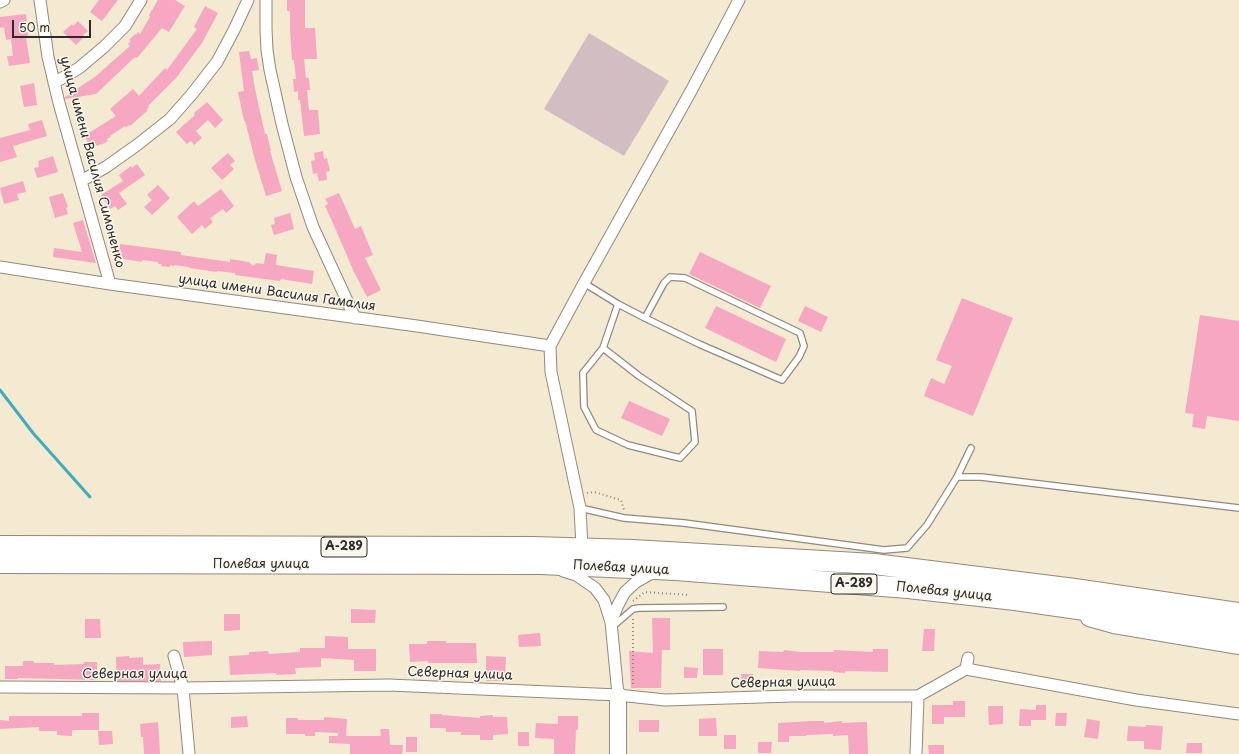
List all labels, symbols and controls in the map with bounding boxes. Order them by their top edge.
scale bar [14,12,93,38]
text: 50 m [19,18,50,36]
street label: улица имени Василия Симоненко [56,54,128,270]
street label: улица имени Василия Гамалия [177,271,377,315]
road number: А-289 [321,537,367,557]
street label: Полевая улица [213,556,309,572]
street label: Полевая улица [572,558,670,578]
road number: А-289 [831,574,877,594]
street label: Полевая улица [895,579,993,605]
street label: Северная улица [407,664,513,684]
street label: Северная улица [82,666,188,682]
street label: Северная улица [730,674,836,692]

